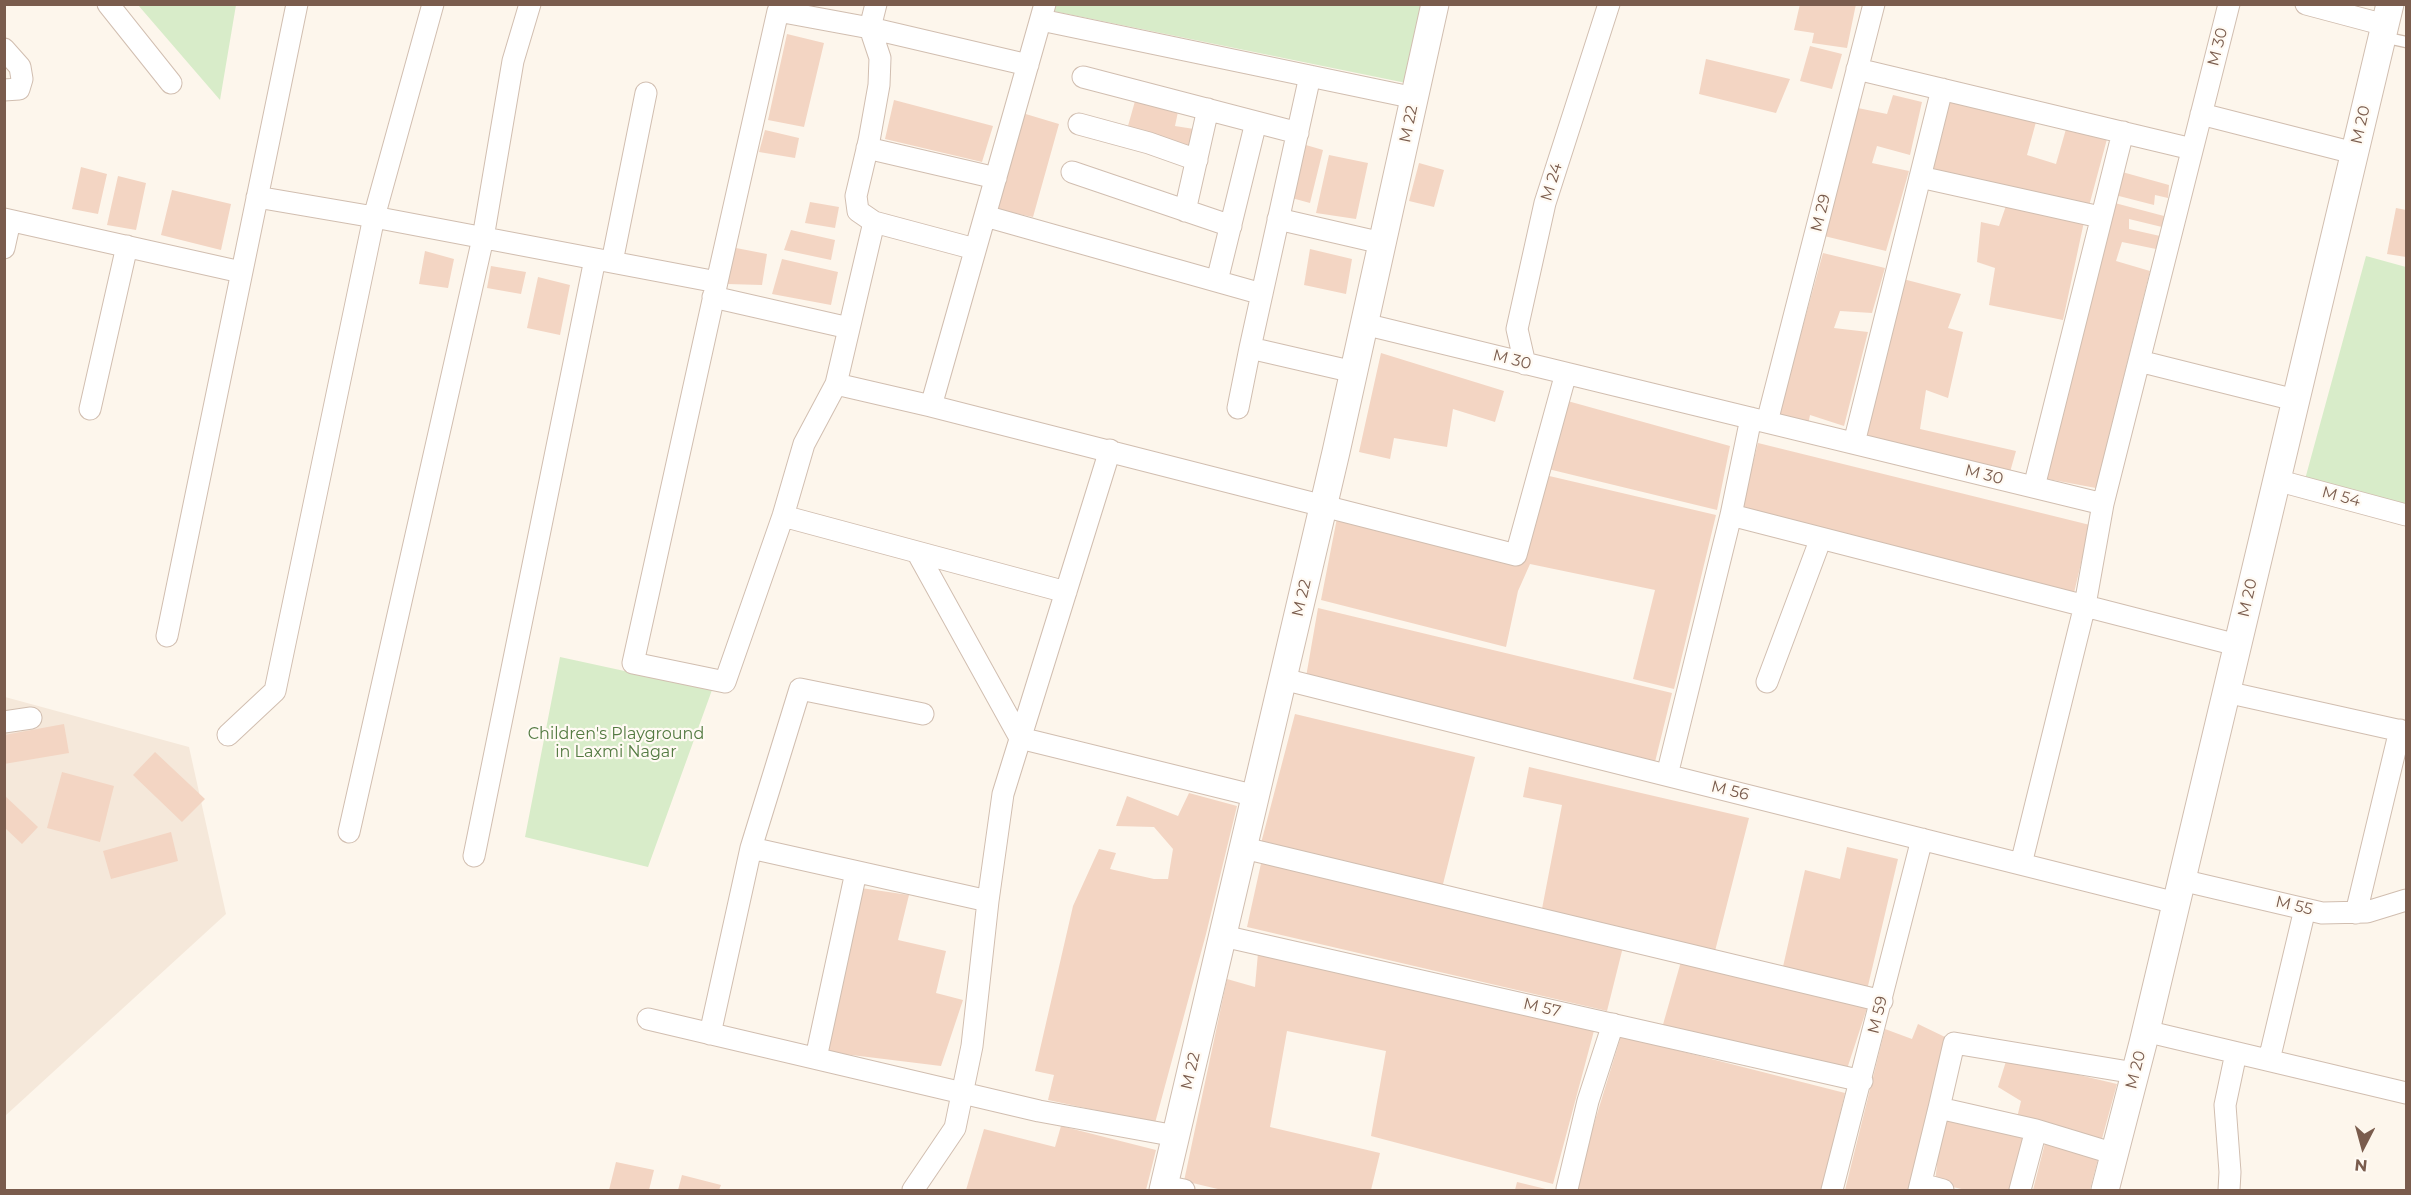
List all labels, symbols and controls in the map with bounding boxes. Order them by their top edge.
street label: M 30 [2204,26,2232,68]
street label: M 22 [1396,104,1422,144]
street label: M 20 [2347,104,2375,146]
street label: M 24 [1537,161,1567,203]
street label: M 29 [1807,192,1835,234]
street label: M 30 [1491,346,1533,374]
street label: M 30 [1963,461,2005,489]
street label: M 54 [2320,483,2362,511]
street label: M 22 [1288,577,1316,619]
street label: M 20 [2234,577,2262,619]
park label: Children's Playground in Laxmi Nagar [528,724,704,762]
street label: M 56 [1709,777,1751,805]
street label: M 55 [2274,892,2314,920]
street label: M 57 [1521,994,1563,1022]
street label: M 59 [1864,994,1892,1036]
street label: M 20 [2122,1049,2150,1091]
street label: M 22 [1177,1050,1205,1092]
north arrow [2333,1117,2393,1177]
text: N [2354,1155,2368,1176]

